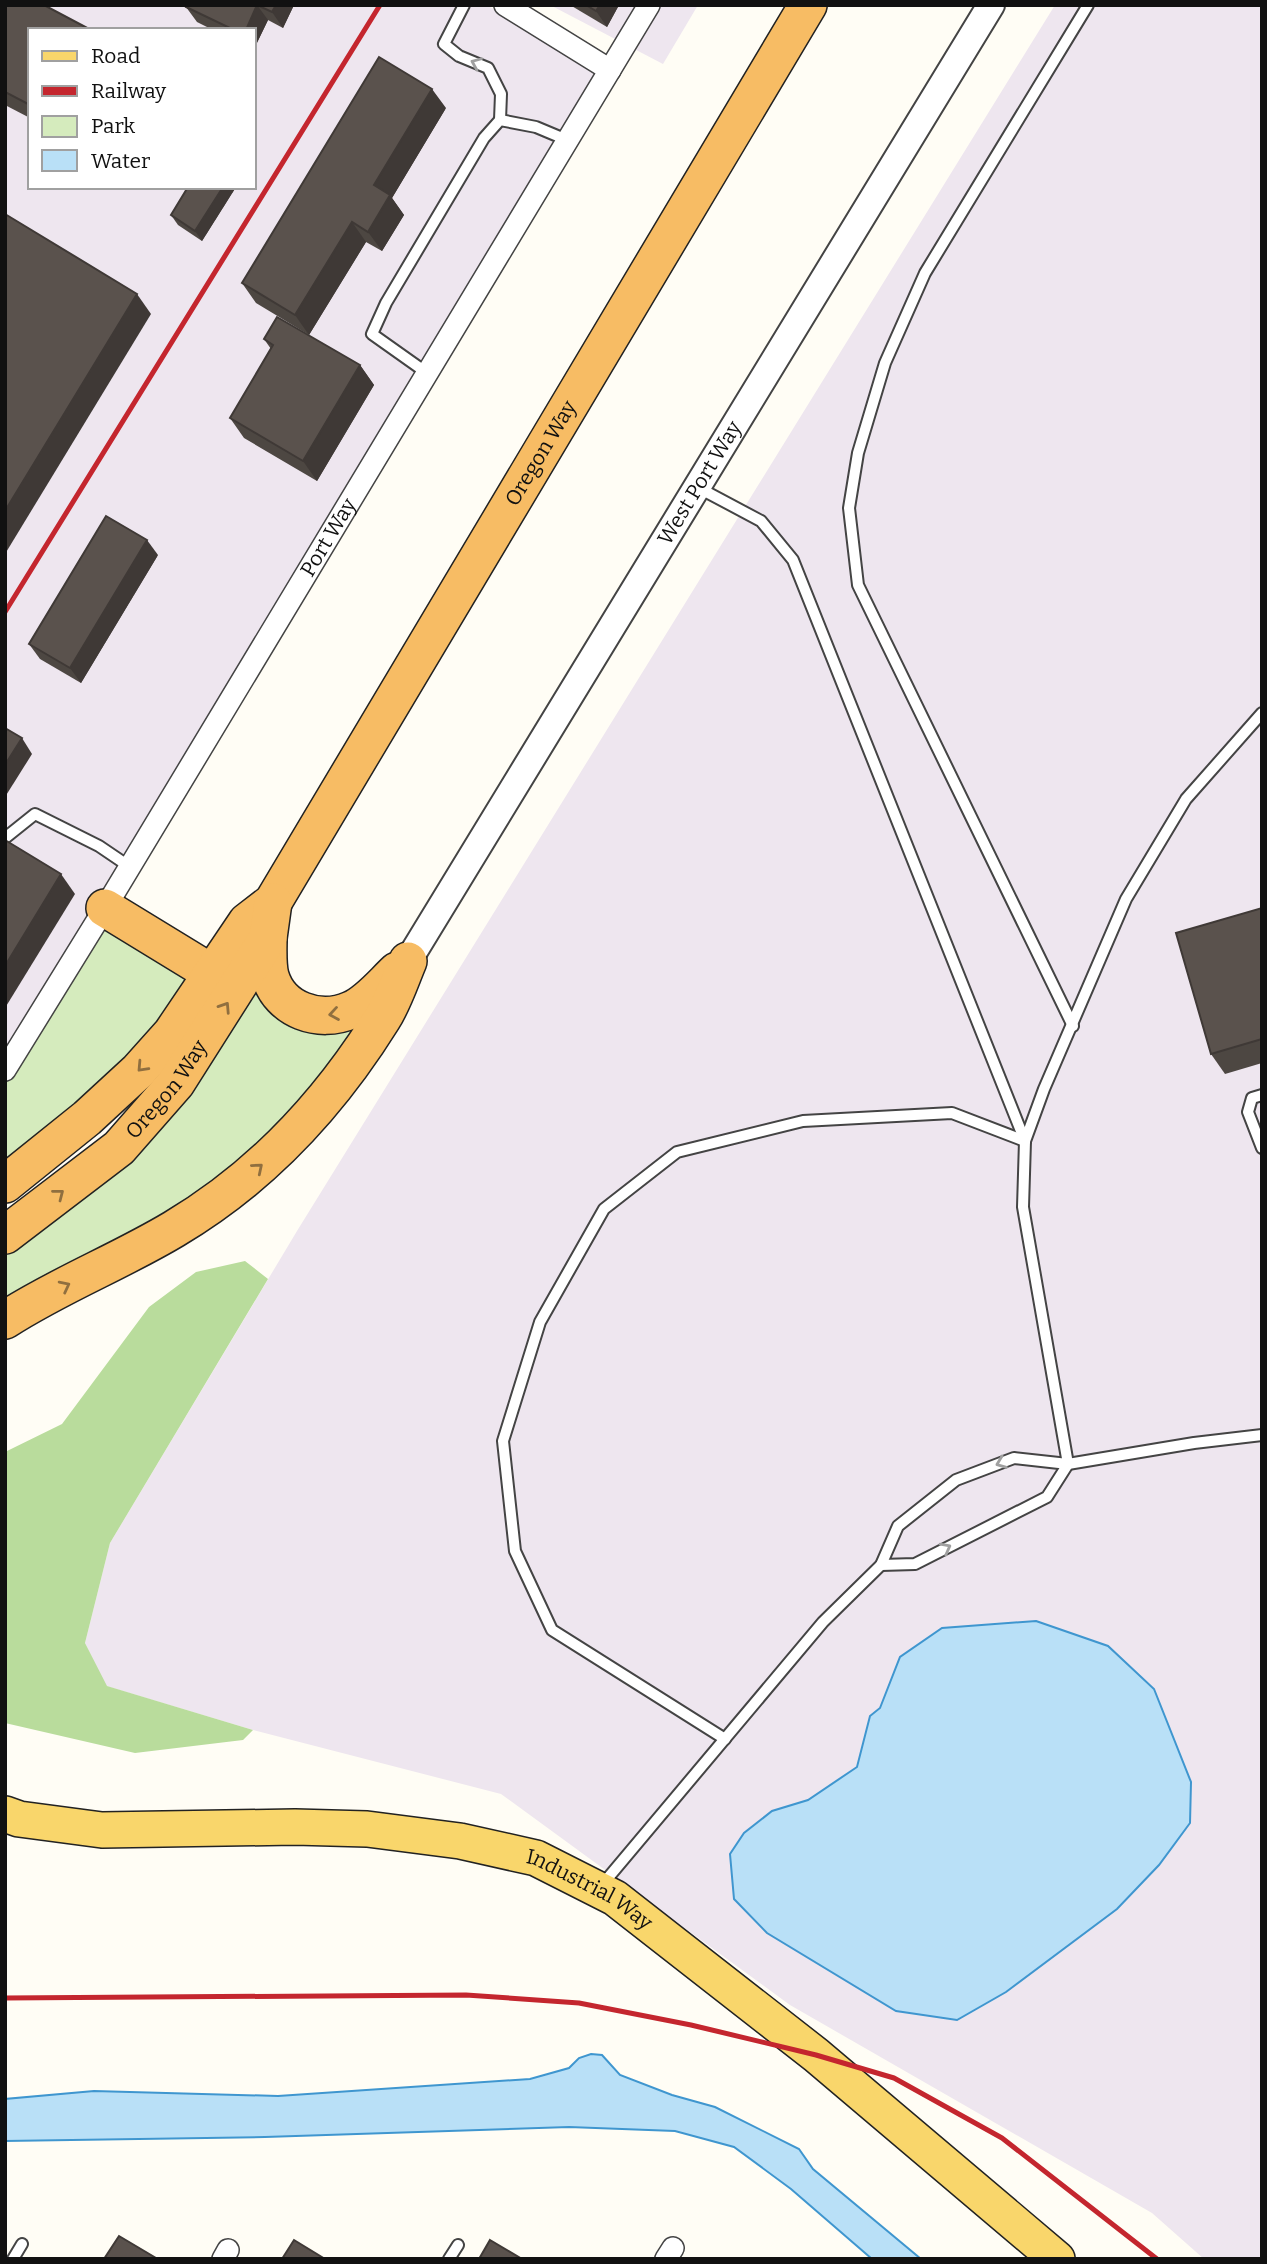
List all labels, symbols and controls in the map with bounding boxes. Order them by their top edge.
legend [28,28,256,189]
text: Road [91,43,140,69]
one-way arrow [471,57,483,71]
text: Railway [91,78,167,104]
text: Park [91,113,135,139]
text: Water [91,148,150,174]
street label: Oregon Way [499,395,583,511]
street label: West Port Way [652,415,748,550]
street label: Port Way [295,493,362,581]
one-way arrow [217,1002,230,1015]
one-way arrow [328,1006,340,1021]
street label: Oregon Way [120,1034,213,1144]
one-way arrow [138,1059,150,1072]
one-way arrow [249,1164,262,1176]
one-way arrow [52,1189,64,1202]
one-way arrow [58,1281,70,1295]
one-way arrow [996,1454,1008,1468]
one-way arrow [938,1543,951,1557]
street label: Industrial Way [524,1843,659,1936]

